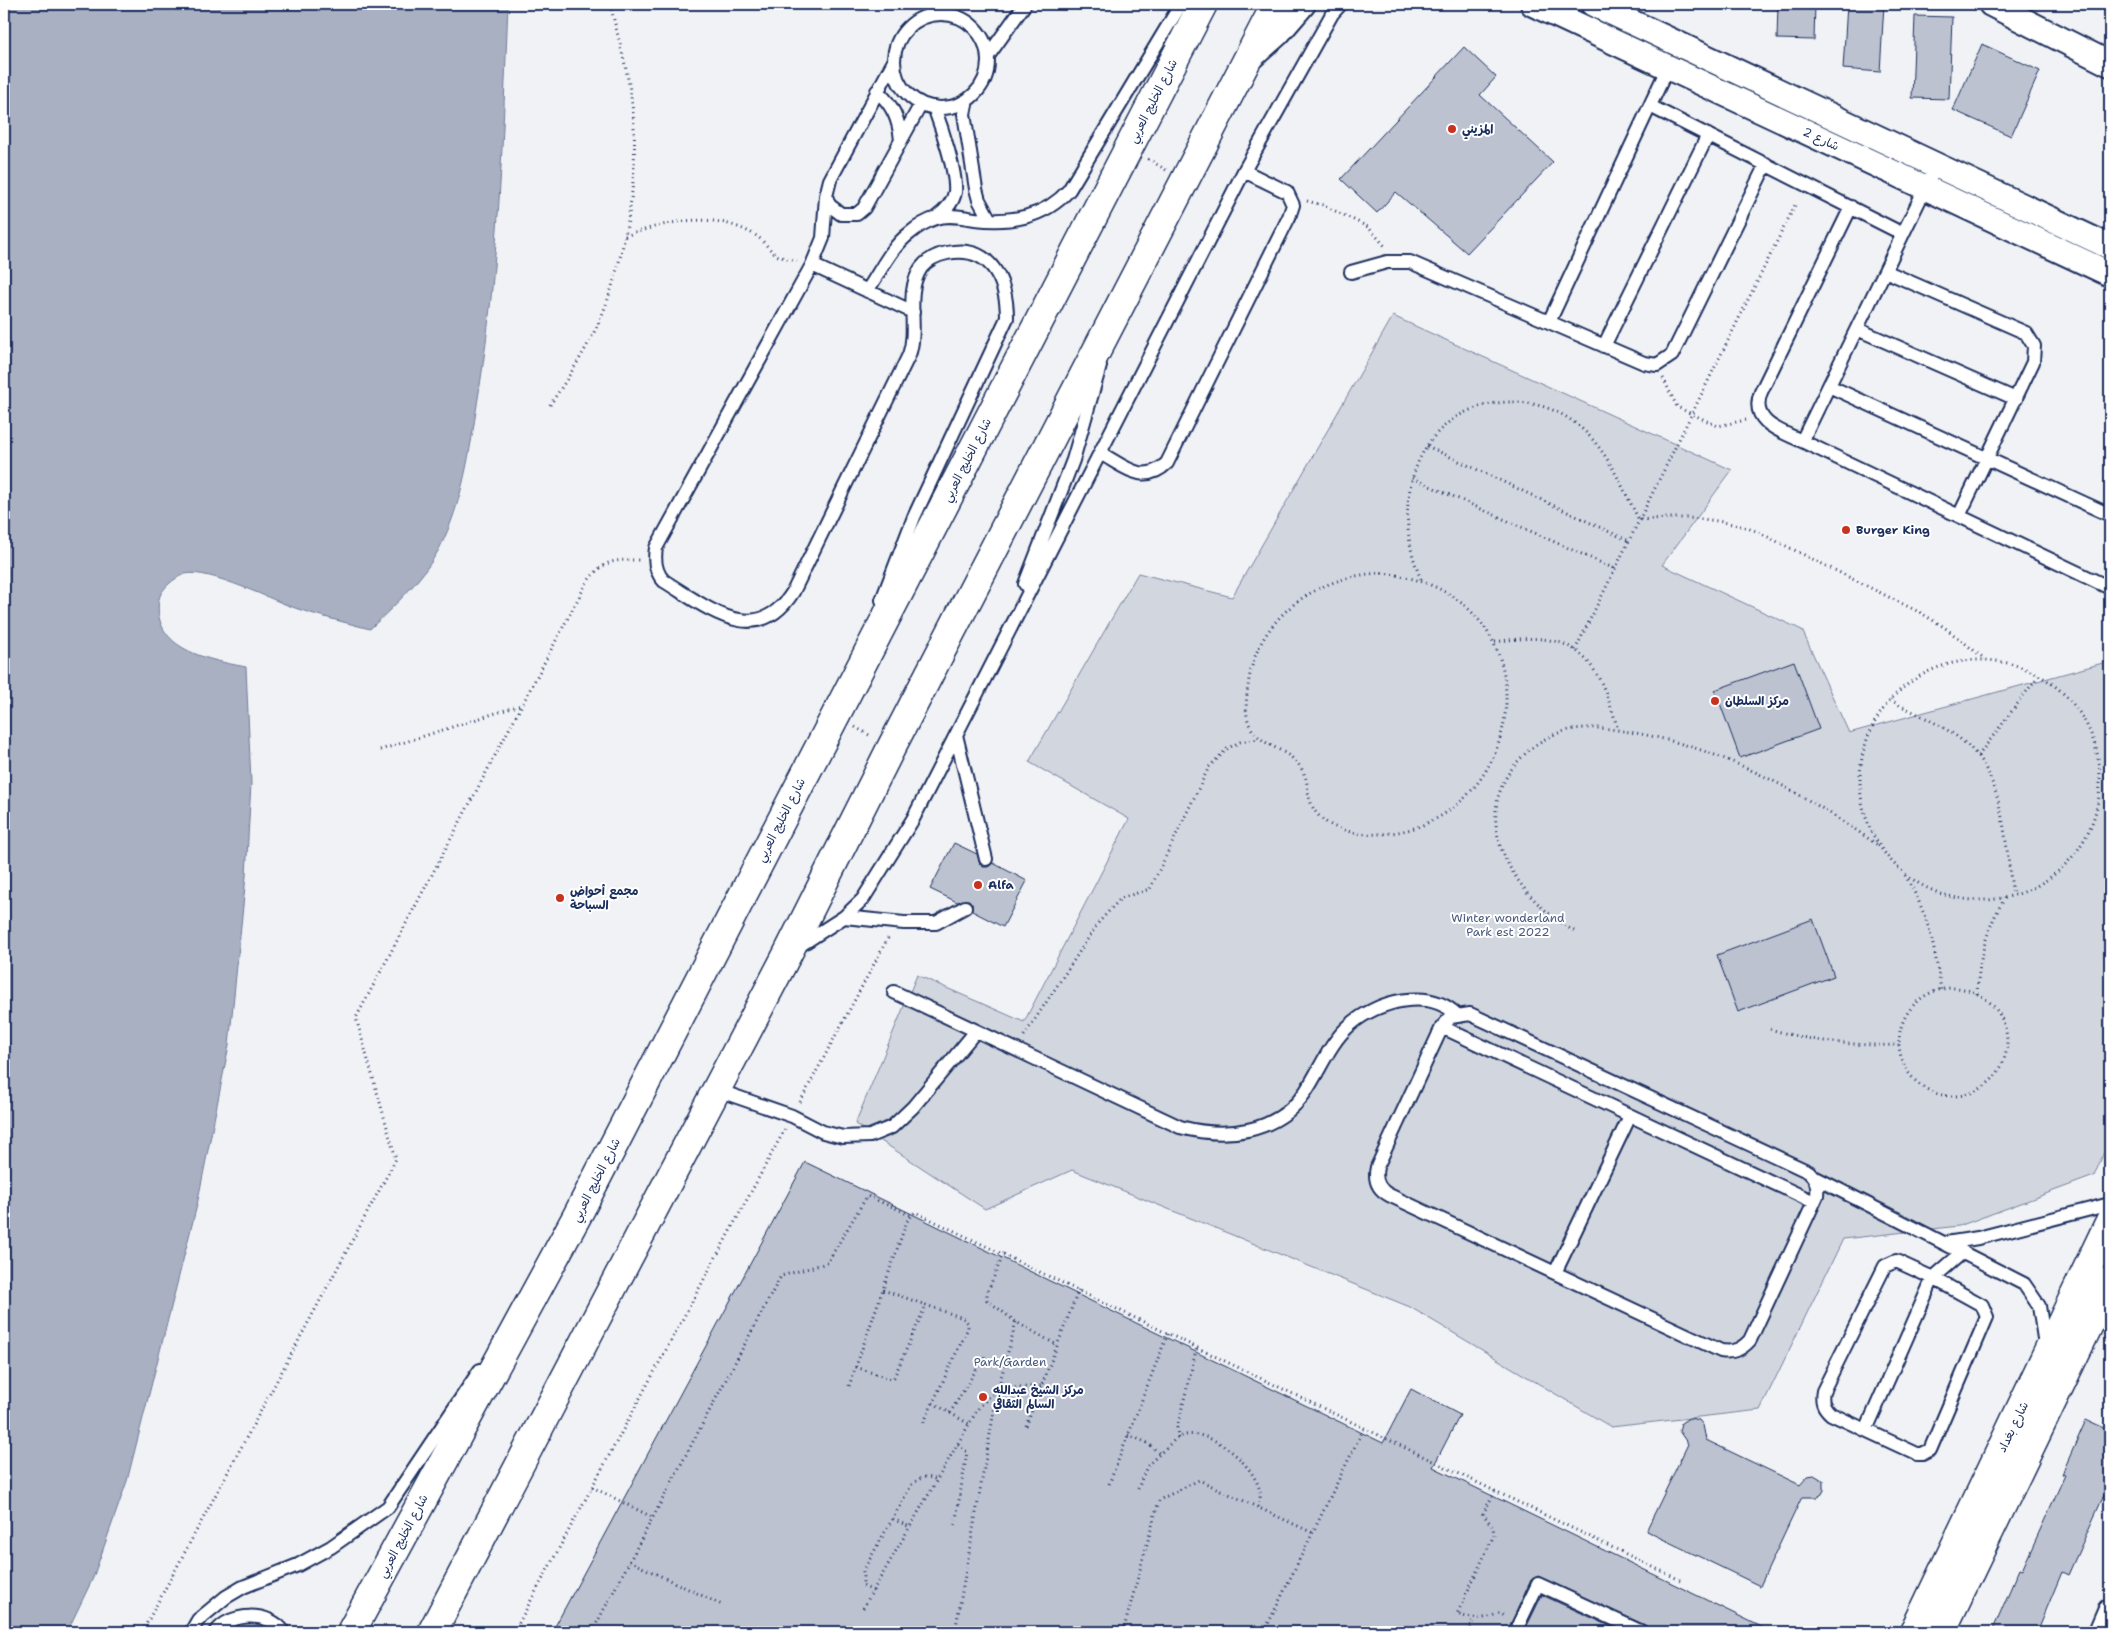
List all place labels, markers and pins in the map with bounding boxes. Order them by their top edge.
place label: المزيني [1462,121,1493,140]
marker: المزيني [1446,123,1458,135]
place label: Burger King [1856,522,1930,538]
marker: Burger King [1840,524,1852,536]
place label: مركز السلطان [1725,693,1789,709]
marker: مركز السلطان [1709,695,1721,707]
place label: Alfa [988,877,1015,893]
marker: Alfa [972,879,984,891]
place label: مجمع أحواض السباحة [570,883,639,913]
marker: مجمع أحواض السباحة [554,892,566,904]
place label: مركز الشيخ عبدالله السالم الثقافي [993,1382,1084,1414]
marker: مركز الشيخ عبدالله السالم الثقافي [977,1391,989,1403]

